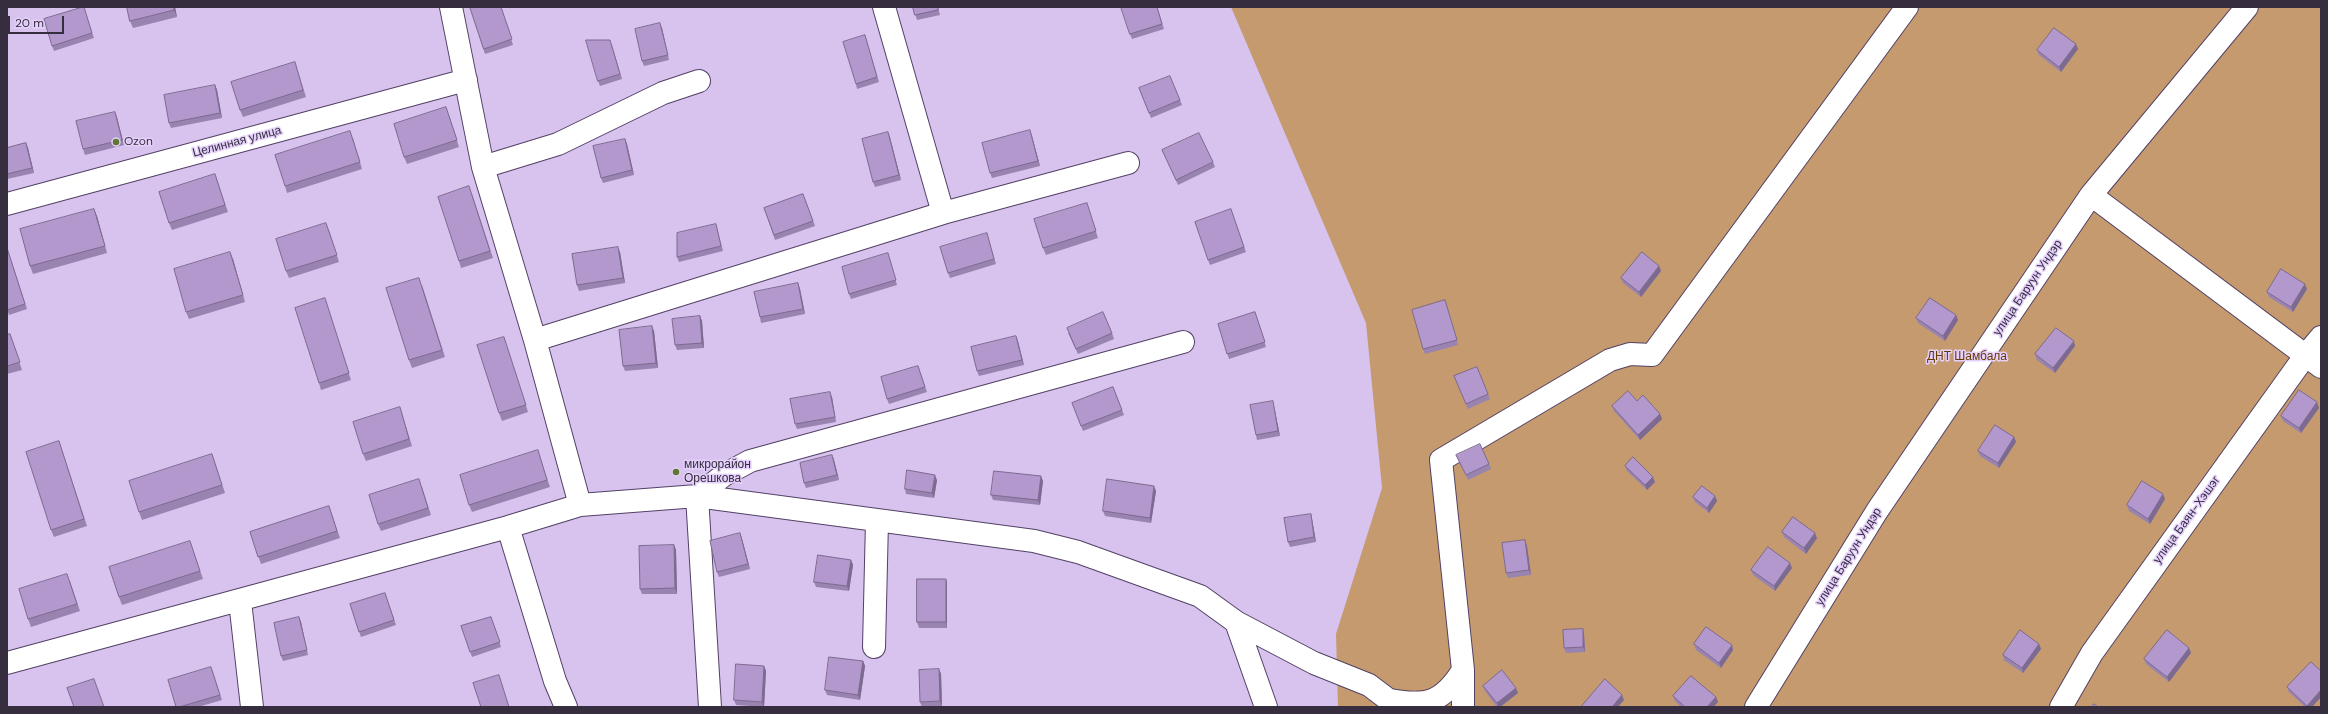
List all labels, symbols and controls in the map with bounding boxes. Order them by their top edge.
scale bar [10,8,66,34]
text: 20 m [15,15,44,31]
street label: Целинная улица [191,123,283,161]
place label: Ozon [124,135,153,149]
marker: Ozon [111,137,121,147]
street label: улица Баруун Ундэр [1991,237,2065,339]
park label: ДНТ Шамбала [1927,350,2007,364]
place label: микрорайон Орешкова [684,458,751,486]
marker: микрорайон Орешкова [671,467,681,477]
street label: улица Баян-Хэшэг [2150,473,2224,567]
street label: улица Баруун Ундэр [1813,505,1885,609]

